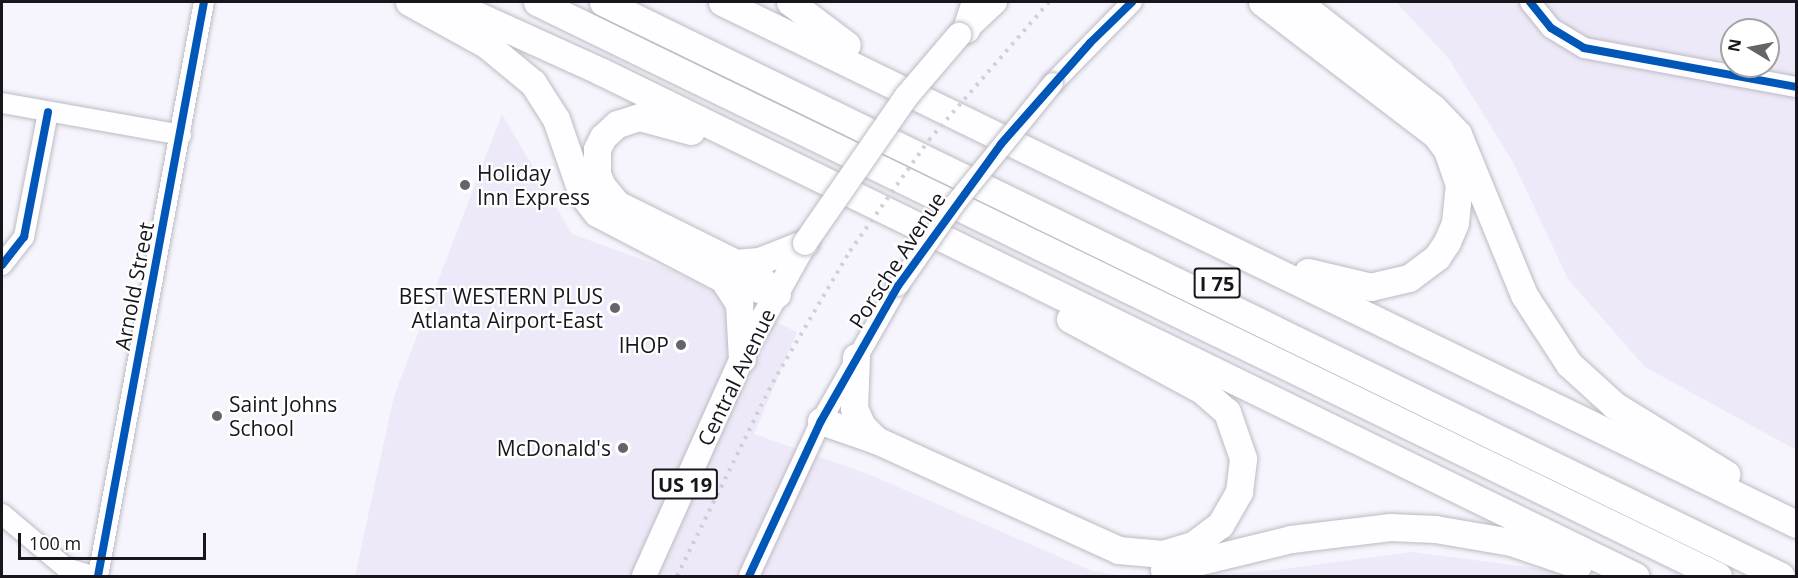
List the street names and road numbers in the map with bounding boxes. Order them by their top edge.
street label: Porsche Avenue [844,187,950,333]
street label: Arnold Street [109,220,159,352]
road number: I 75 [1193,266,1241,300]
street label: Central Avenue [692,304,780,450]
road number: US 19 [650,467,720,501]

